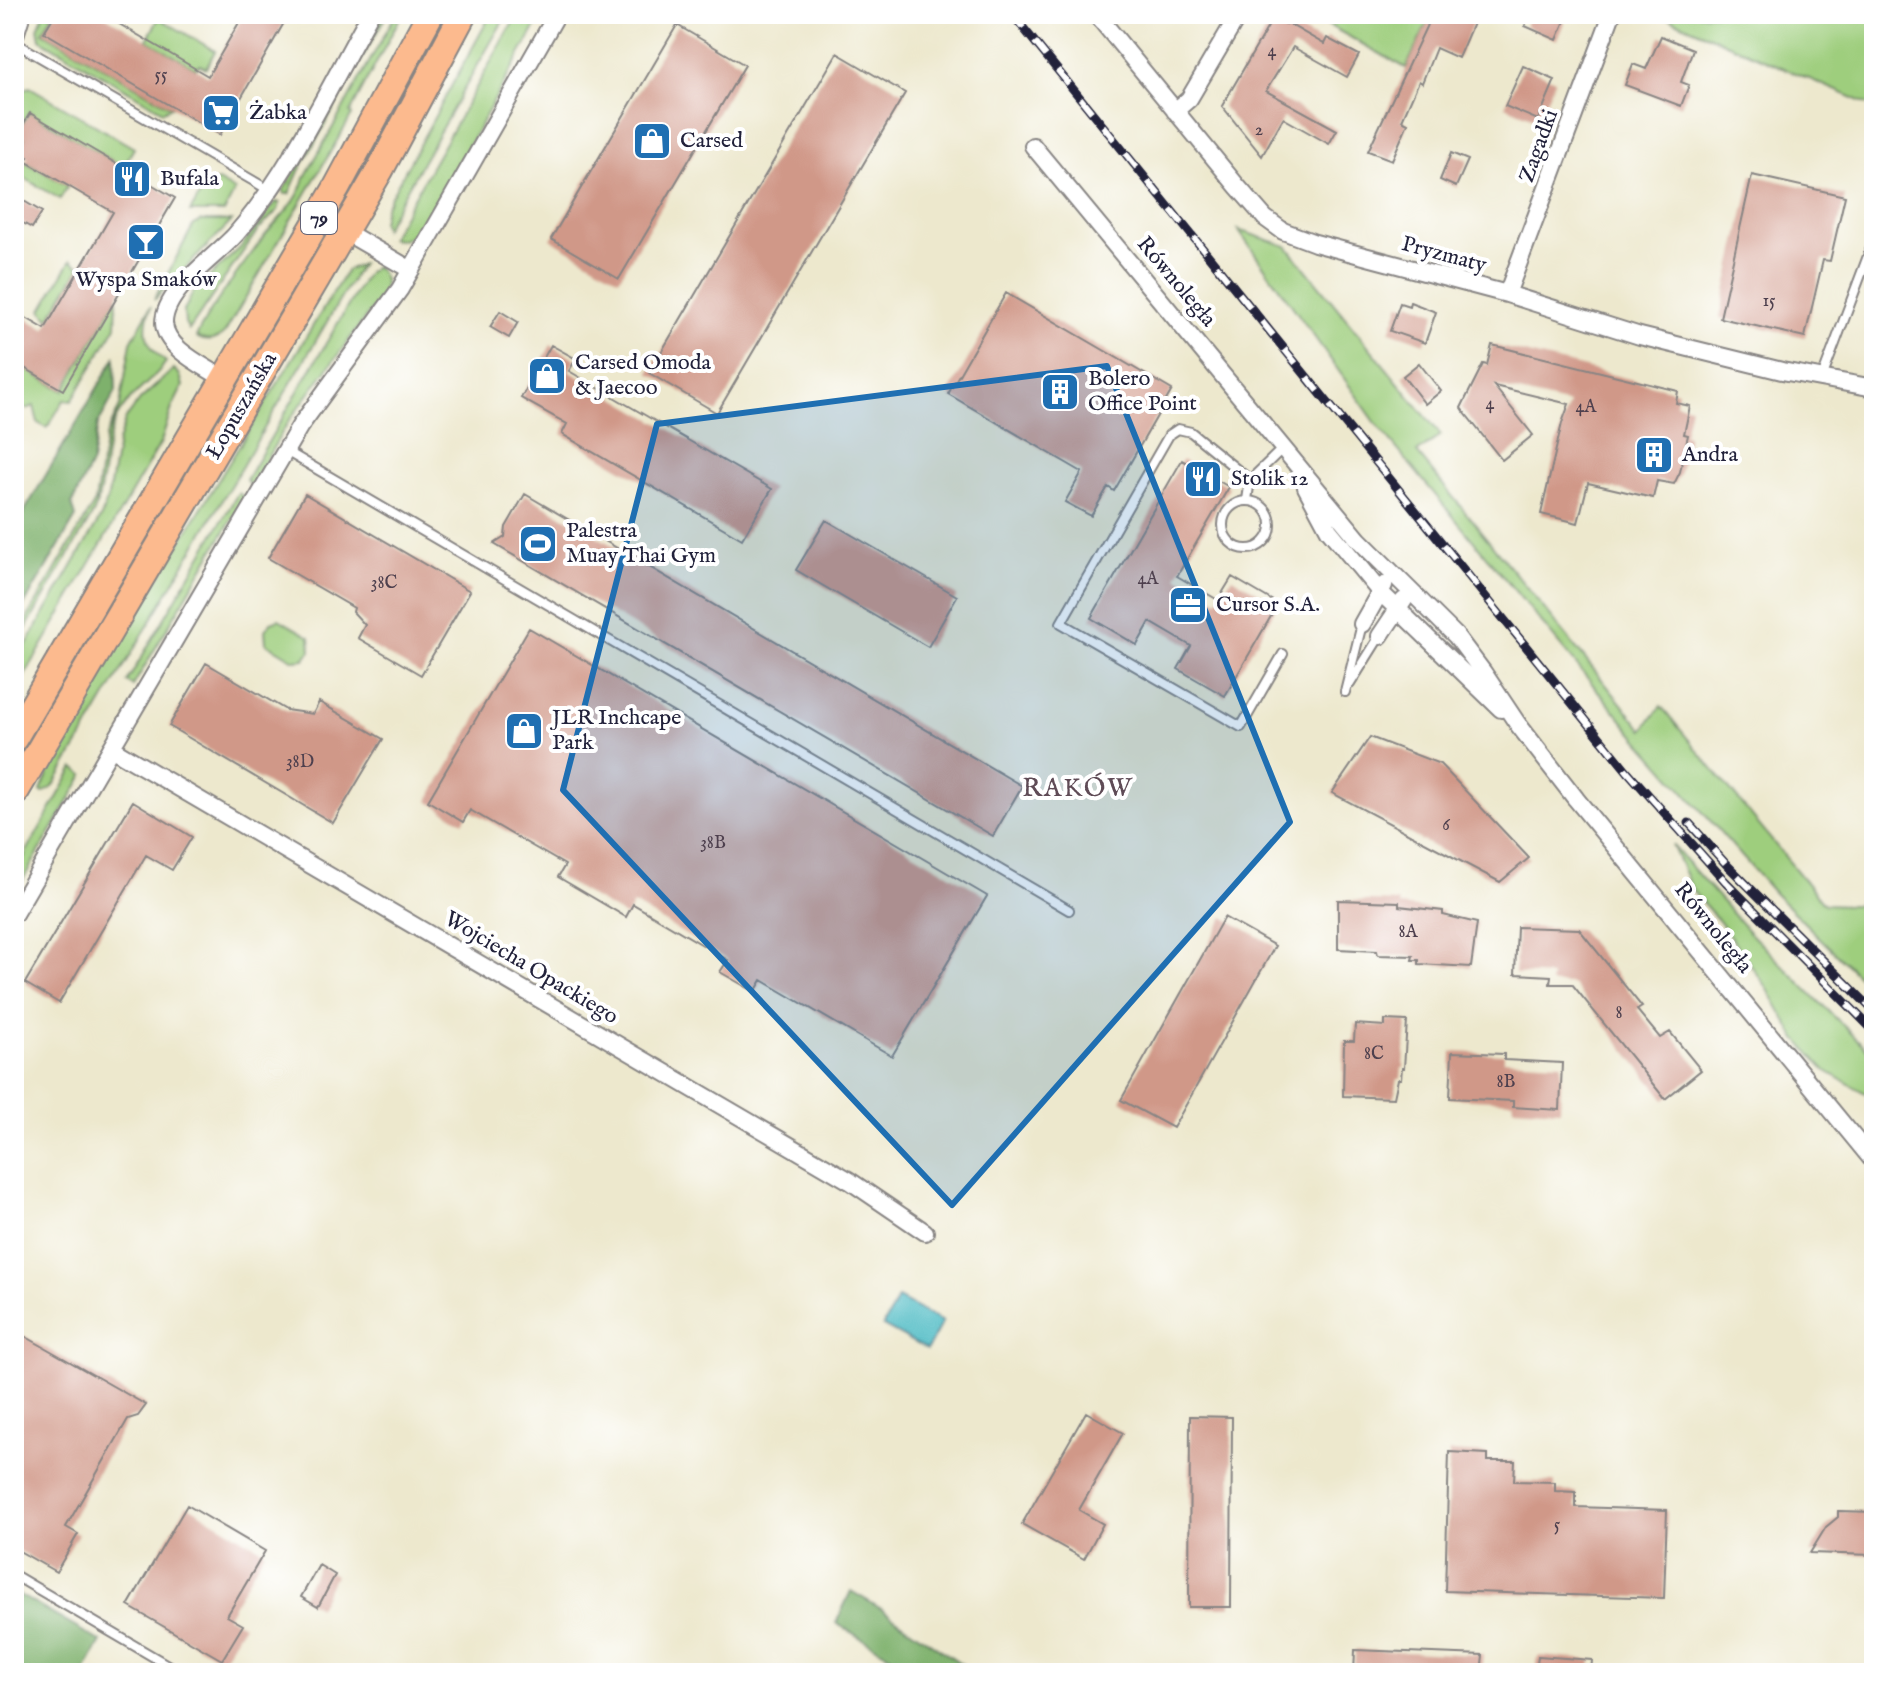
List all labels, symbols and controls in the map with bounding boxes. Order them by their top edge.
house number: 4 [1268,40,1277,63]
house number: 55 [154,64,168,87]
supermarket icon: Żabka [200,92,242,134]
place label: Żabka [249,99,307,127]
street label: Zagadki [1513,106,1565,186]
house number: 2 [1255,119,1263,142]
shop icon: Carsed [631,120,673,162]
place label: Carsed [680,127,743,155]
restaurant icon: Bufala [111,158,153,200]
place label: Bufala [160,165,219,193]
road number: 79 [301,202,337,234]
bar icon: Wyspa Smaków [125,221,167,263]
street label: Pryzmaty [1399,230,1490,280]
street label: Równoległa [1130,231,1222,333]
place label: Wyspa Smaków [76,266,217,294]
house number: 15 [1762,290,1776,313]
street label: Łopuszańska [200,347,284,465]
place label: Carsed Omoda & Jaecoo [575,349,711,402]
shop icon: Carsed Omoda & Jaecoo [526,355,568,397]
place label: Bolero Office Point [1088,365,1197,418]
building icon: Bolero Office Point [1039,371,1081,413]
house number: 4 [1486,393,1495,416]
house number: 4A [1576,396,1597,419]
building icon: Andra [1633,434,1675,476]
place label: Andra [1681,441,1738,469]
restaurant icon: Stolik 12 [1182,458,1224,500]
place label: Stolik 12 [1231,465,1309,493]
place label: Palestra Muay Thai Gym [566,517,716,570]
sports icon: Palestra Muay Thai Gym [517,523,559,565]
house number: 4A [1138,568,1159,591]
house number: 38C [371,572,397,595]
office icon: Cursor S.A. [1167,584,1209,626]
place label: Cursor S.A. [1216,591,1320,619]
place label: JLR Inchcape Park [549,704,681,757]
shop icon: JLR Inchcape Park [503,710,545,752]
house number: 38D [286,751,314,774]
district label: RAKÓW [1022,772,1134,805]
house number: 6 [1442,814,1450,837]
house number: 38B [700,832,726,855]
street label: Równoległa [1668,877,1759,980]
street label: Wojciecha Opackiego [439,905,623,1031]
house number: 8A [1398,921,1418,944]
house number: 8 [1615,1002,1623,1025]
house number: 8C [1364,1043,1384,1066]
house number: 8B [1497,1071,1516,1094]
house number: 5 [1554,1514,1561,1537]

